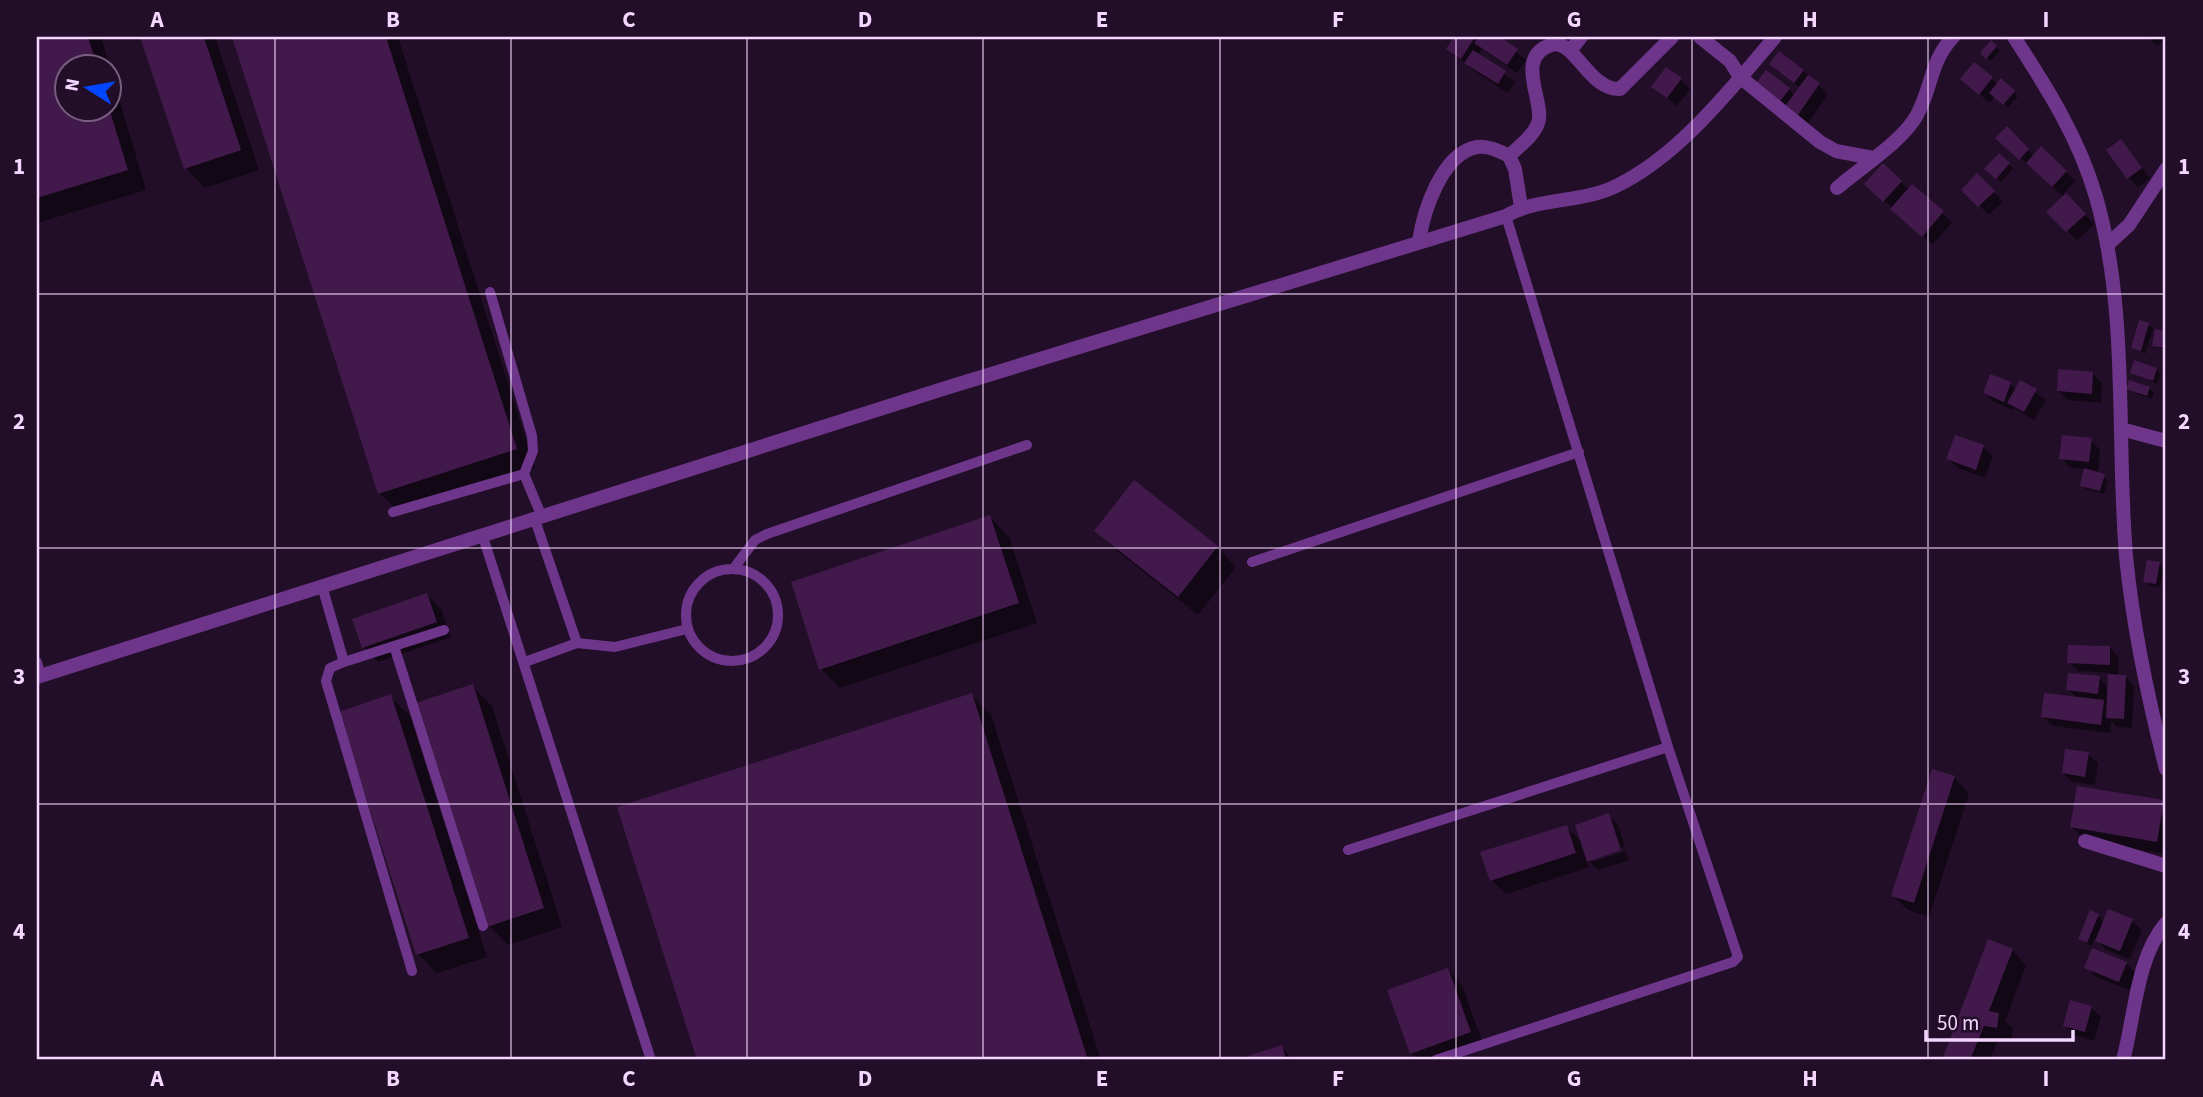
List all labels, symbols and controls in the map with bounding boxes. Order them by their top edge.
text: A [149,3,164,36]
text: B [386,3,400,36]
text: C [622,3,636,36]
text: D [858,3,872,36]
text: E [1096,3,1108,36]
text: F [1332,3,1344,36]
text: G [1567,3,1581,36]
text: H [1802,3,1818,36]
text: I [2043,3,2049,36]
north arrow [52,52,122,122]
text: N [58,76,87,94]
text: 1 [13,150,25,183]
text: 1 [2178,150,2190,183]
text: 2 [13,405,25,438]
text: 2 [2178,405,2190,438]
text: 3 [13,660,25,693]
text: 3 [2178,660,2190,693]
text: 4 [13,915,25,948]
text: 4 [2178,915,2190,948]
scale bar [1926,999,2074,1043]
text: 50 m [1937,1008,1979,1038]
text: A [149,1062,164,1095]
text: B [386,1062,400,1095]
text: C [622,1062,636,1095]
text: D [858,1062,872,1095]
text: E [1096,1062,1108,1095]
text: F [1332,1062,1344,1095]
text: G [1567,1062,1581,1095]
text: H [1802,1062,1818,1095]
text: I [2043,1062,2049,1095]

